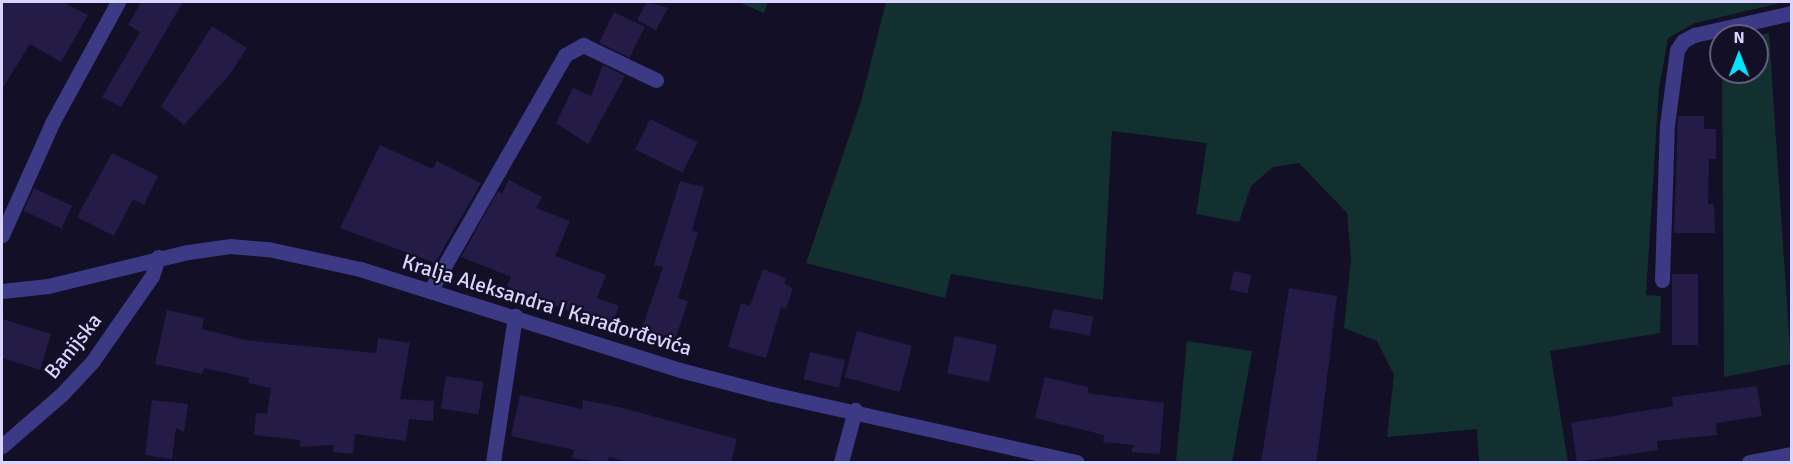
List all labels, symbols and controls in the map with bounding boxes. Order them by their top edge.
north arrow [1709,24,1769,84]
text: N [1733,28,1745,48]
street label: Kralja Aleksandra I Karađorđevića [399,249,695,361]
street label: Banijska [39,308,107,384]

